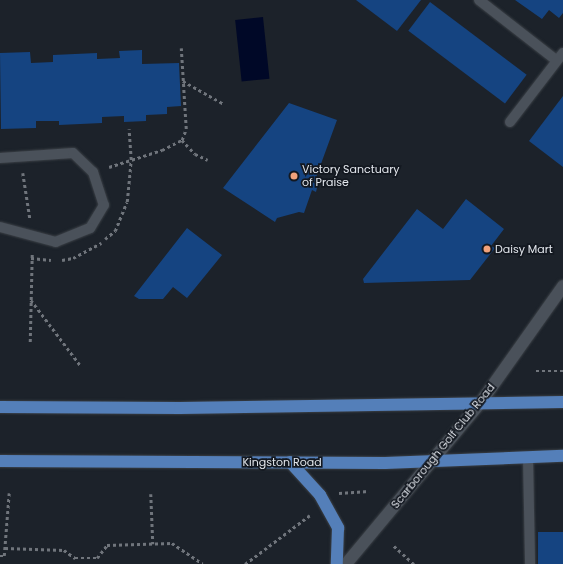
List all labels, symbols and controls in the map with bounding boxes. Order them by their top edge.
place label: Victory Sanctuary of Praise [302,163,399,189]
marker: Victory Sanctuary of Praise [289,171,299,181]
place label: Daisy Mart [495,242,553,256]
marker: Daisy Mart [482,244,492,254]
street label: Scarborough Golf Club Road [389,381,497,511]
street label: Kingston Road [242,455,322,469]

